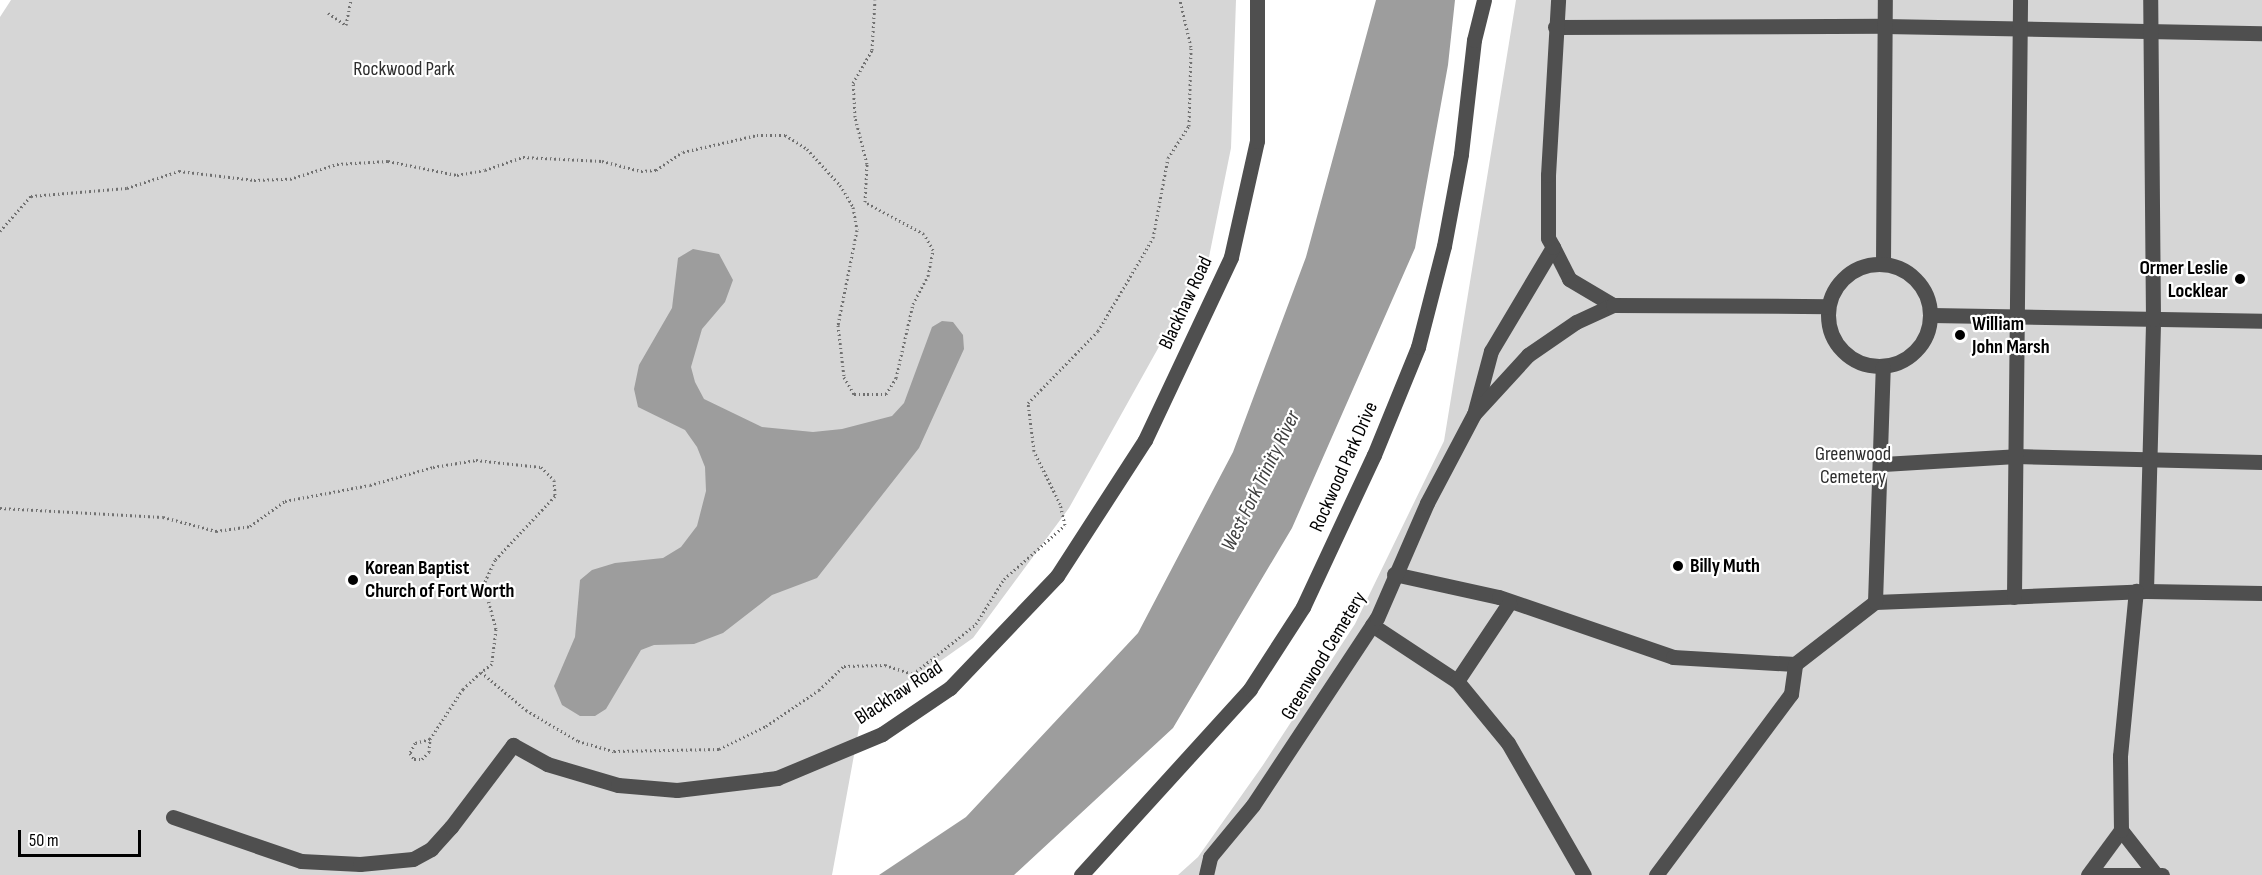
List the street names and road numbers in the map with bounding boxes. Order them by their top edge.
street label: Blackhaw Road [1154,253,1218,353]
street label: Rockwood Park Drive [1305,398,1383,536]
street label: Greenwood Cemetery [1276,588,1372,724]
street label: Blackhaw Road [851,656,947,730]

